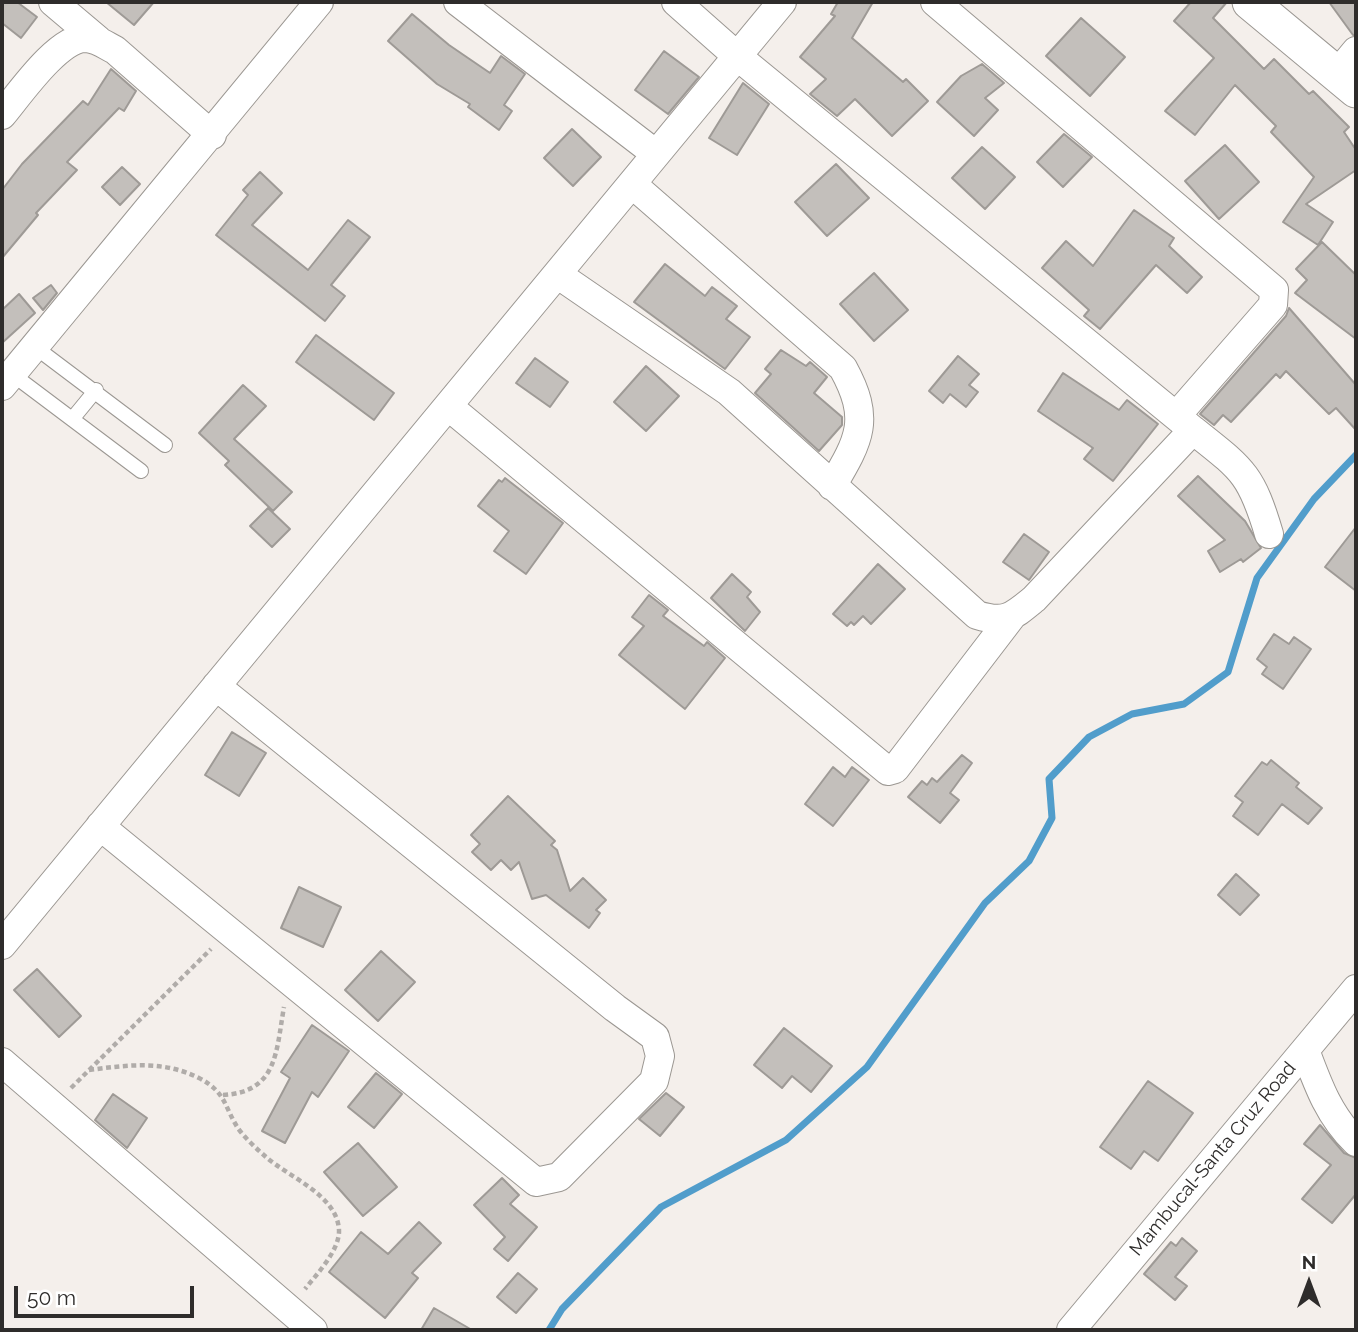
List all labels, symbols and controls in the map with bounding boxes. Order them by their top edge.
street label: Mambucal-Santa Cruz Road [1125,1057,1301,1261]
north arrow [1274,1248,1344,1318]
text: N [1302,1251,1316,1273]
scale bar [18,1272,198,1316]
text: 50 m [27,1285,76,1310]

